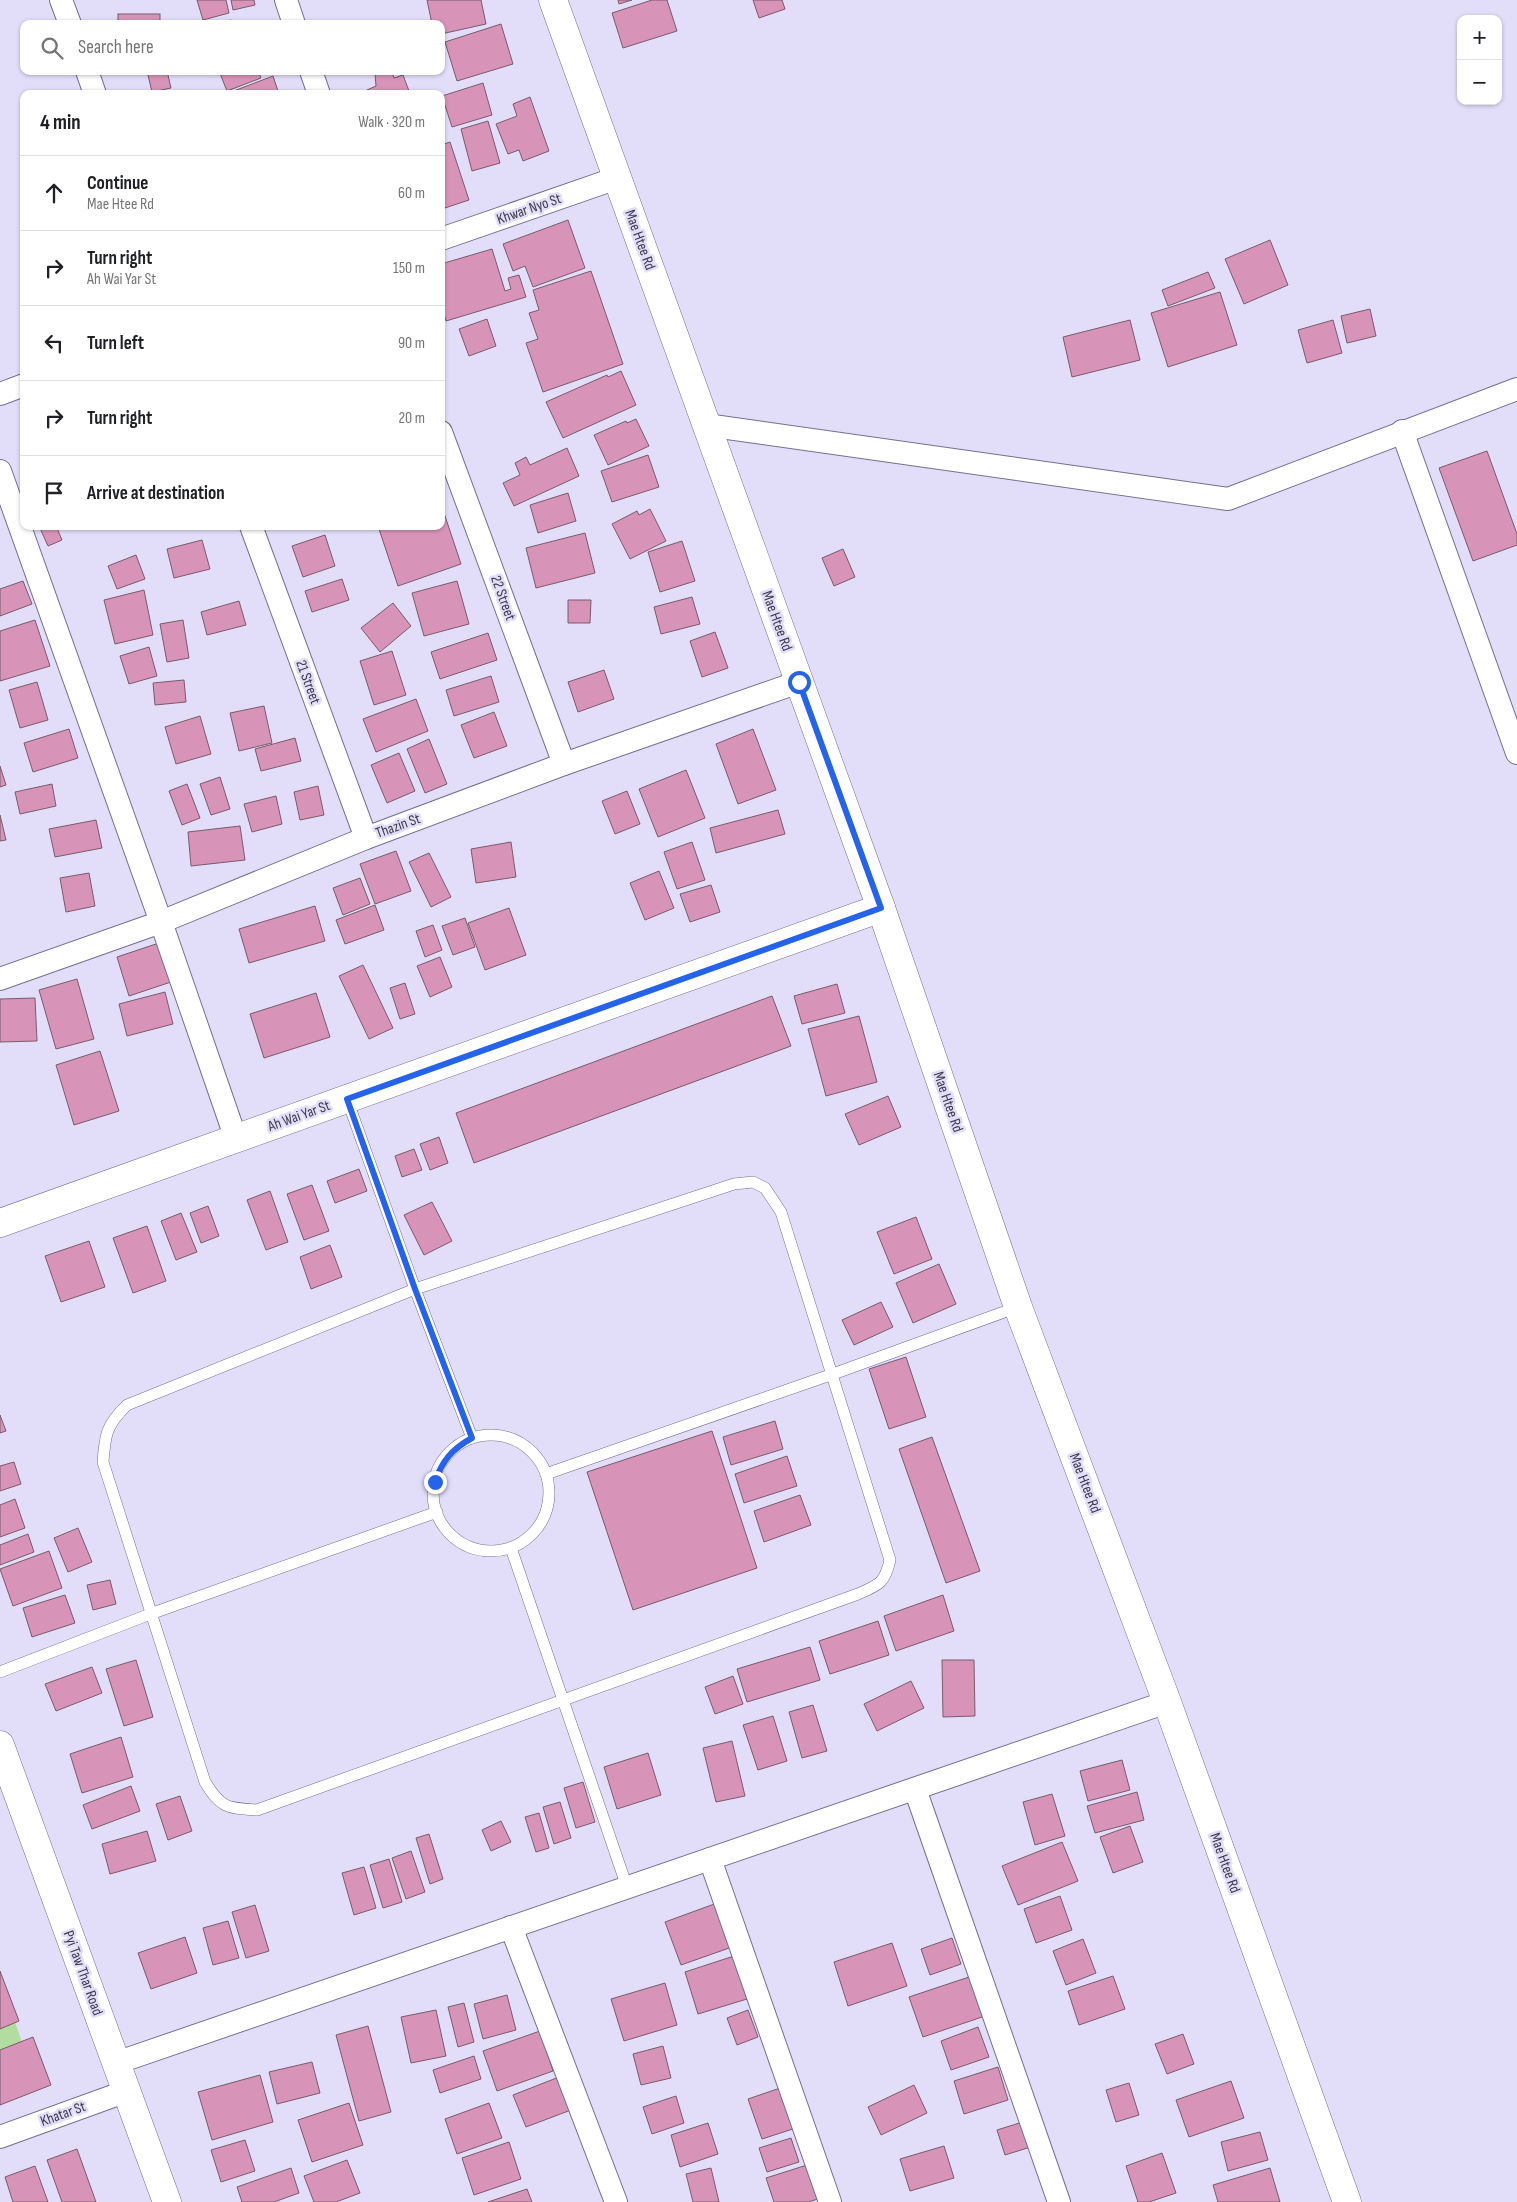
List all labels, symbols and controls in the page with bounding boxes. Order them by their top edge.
map controls [1457,15,1502,105]
button: + [1457,15,1502,60]
search box [20,20,445,75]
icon: search [38,34,66,62]
text: Search here [78,36,154,59]
button: − [1457,60,1502,105]
text: 4 min [40,110,81,135]
text: Walk · 320 m [358,113,425,132]
text: Continue [87,172,148,195]
icon: ahead [40,179,68,207]
text: 60 m [398,184,425,203]
street label: Khwar Nyo St [494,189,564,229]
text: Mae Htee Rd [87,195,154,214]
street label: Mae Htee Rd [620,207,660,273]
text: Turn right [87,247,152,270]
icon: right [40,254,68,282]
text: 150 m [393,259,425,278]
text: Ah Wai Yar St [87,270,156,289]
icon: left [40,329,68,357]
text: Turn left [87,332,144,355]
text: 90 m [398,334,425,353]
icon: right [40,404,68,432]
text: Turn right [87,407,152,430]
text: 20 m [398,409,425,428]
icon: arrive [40,479,68,507]
text: Arrive at destination [87,482,225,505]
street label: 22 Street [486,573,520,623]
street label: Mae Htee Rd [757,588,797,654]
street label: 21 Street [291,657,325,707]
route start [788,671,811,694]
street label: Thazin St [373,809,423,843]
street label: Mae Htee Rd [929,1069,967,1135]
street label: Ah Wai Yar St [264,1096,333,1136]
street label: Mae Htee Rd [1065,1450,1105,1516]
route end [424,1471,447,1494]
street label: Mae Htee Rd [1205,1830,1245,1896]
street label: Pyi Taw Thar Road [59,1928,107,2018]
street label: Khatar St [38,2097,89,2131]

